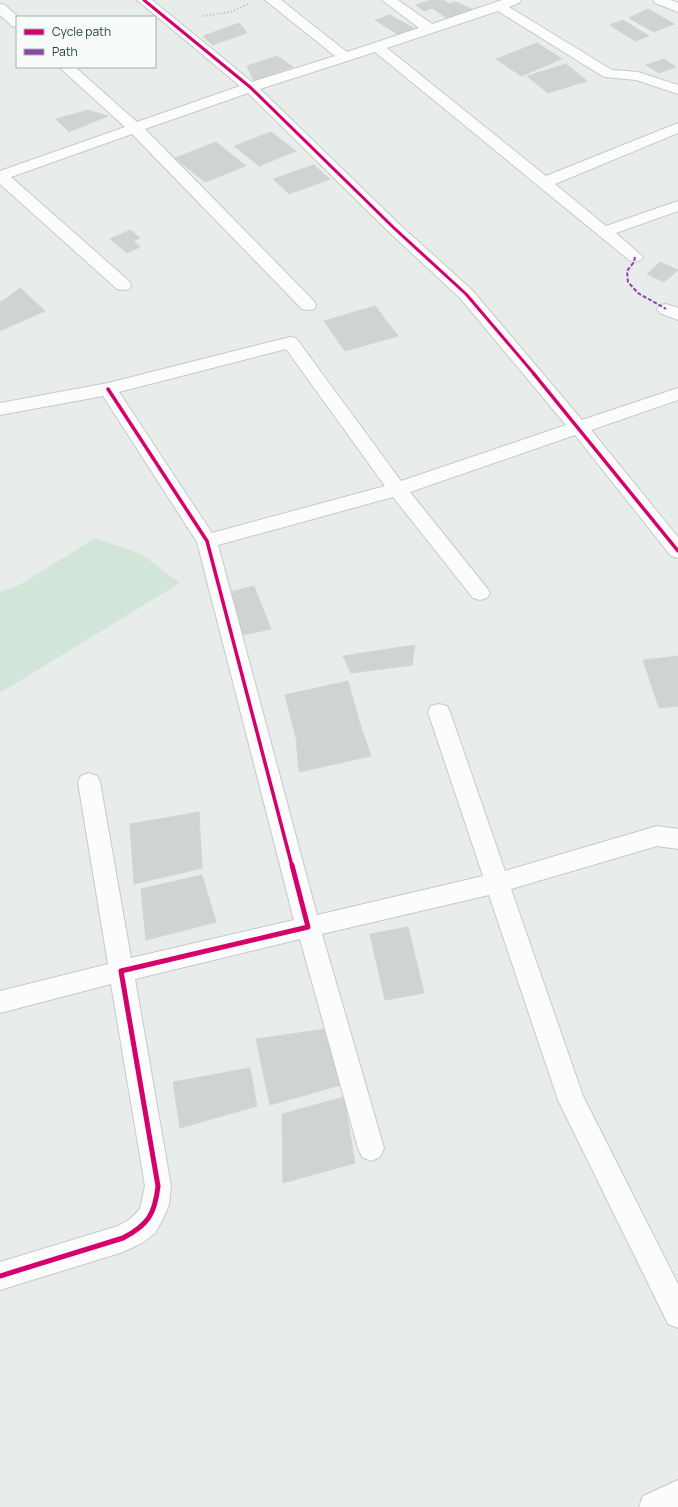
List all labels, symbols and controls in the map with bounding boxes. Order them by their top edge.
legend [16,16,156,68]
text: Cycle path [52,23,111,40]
text: Path [52,43,78,60]

